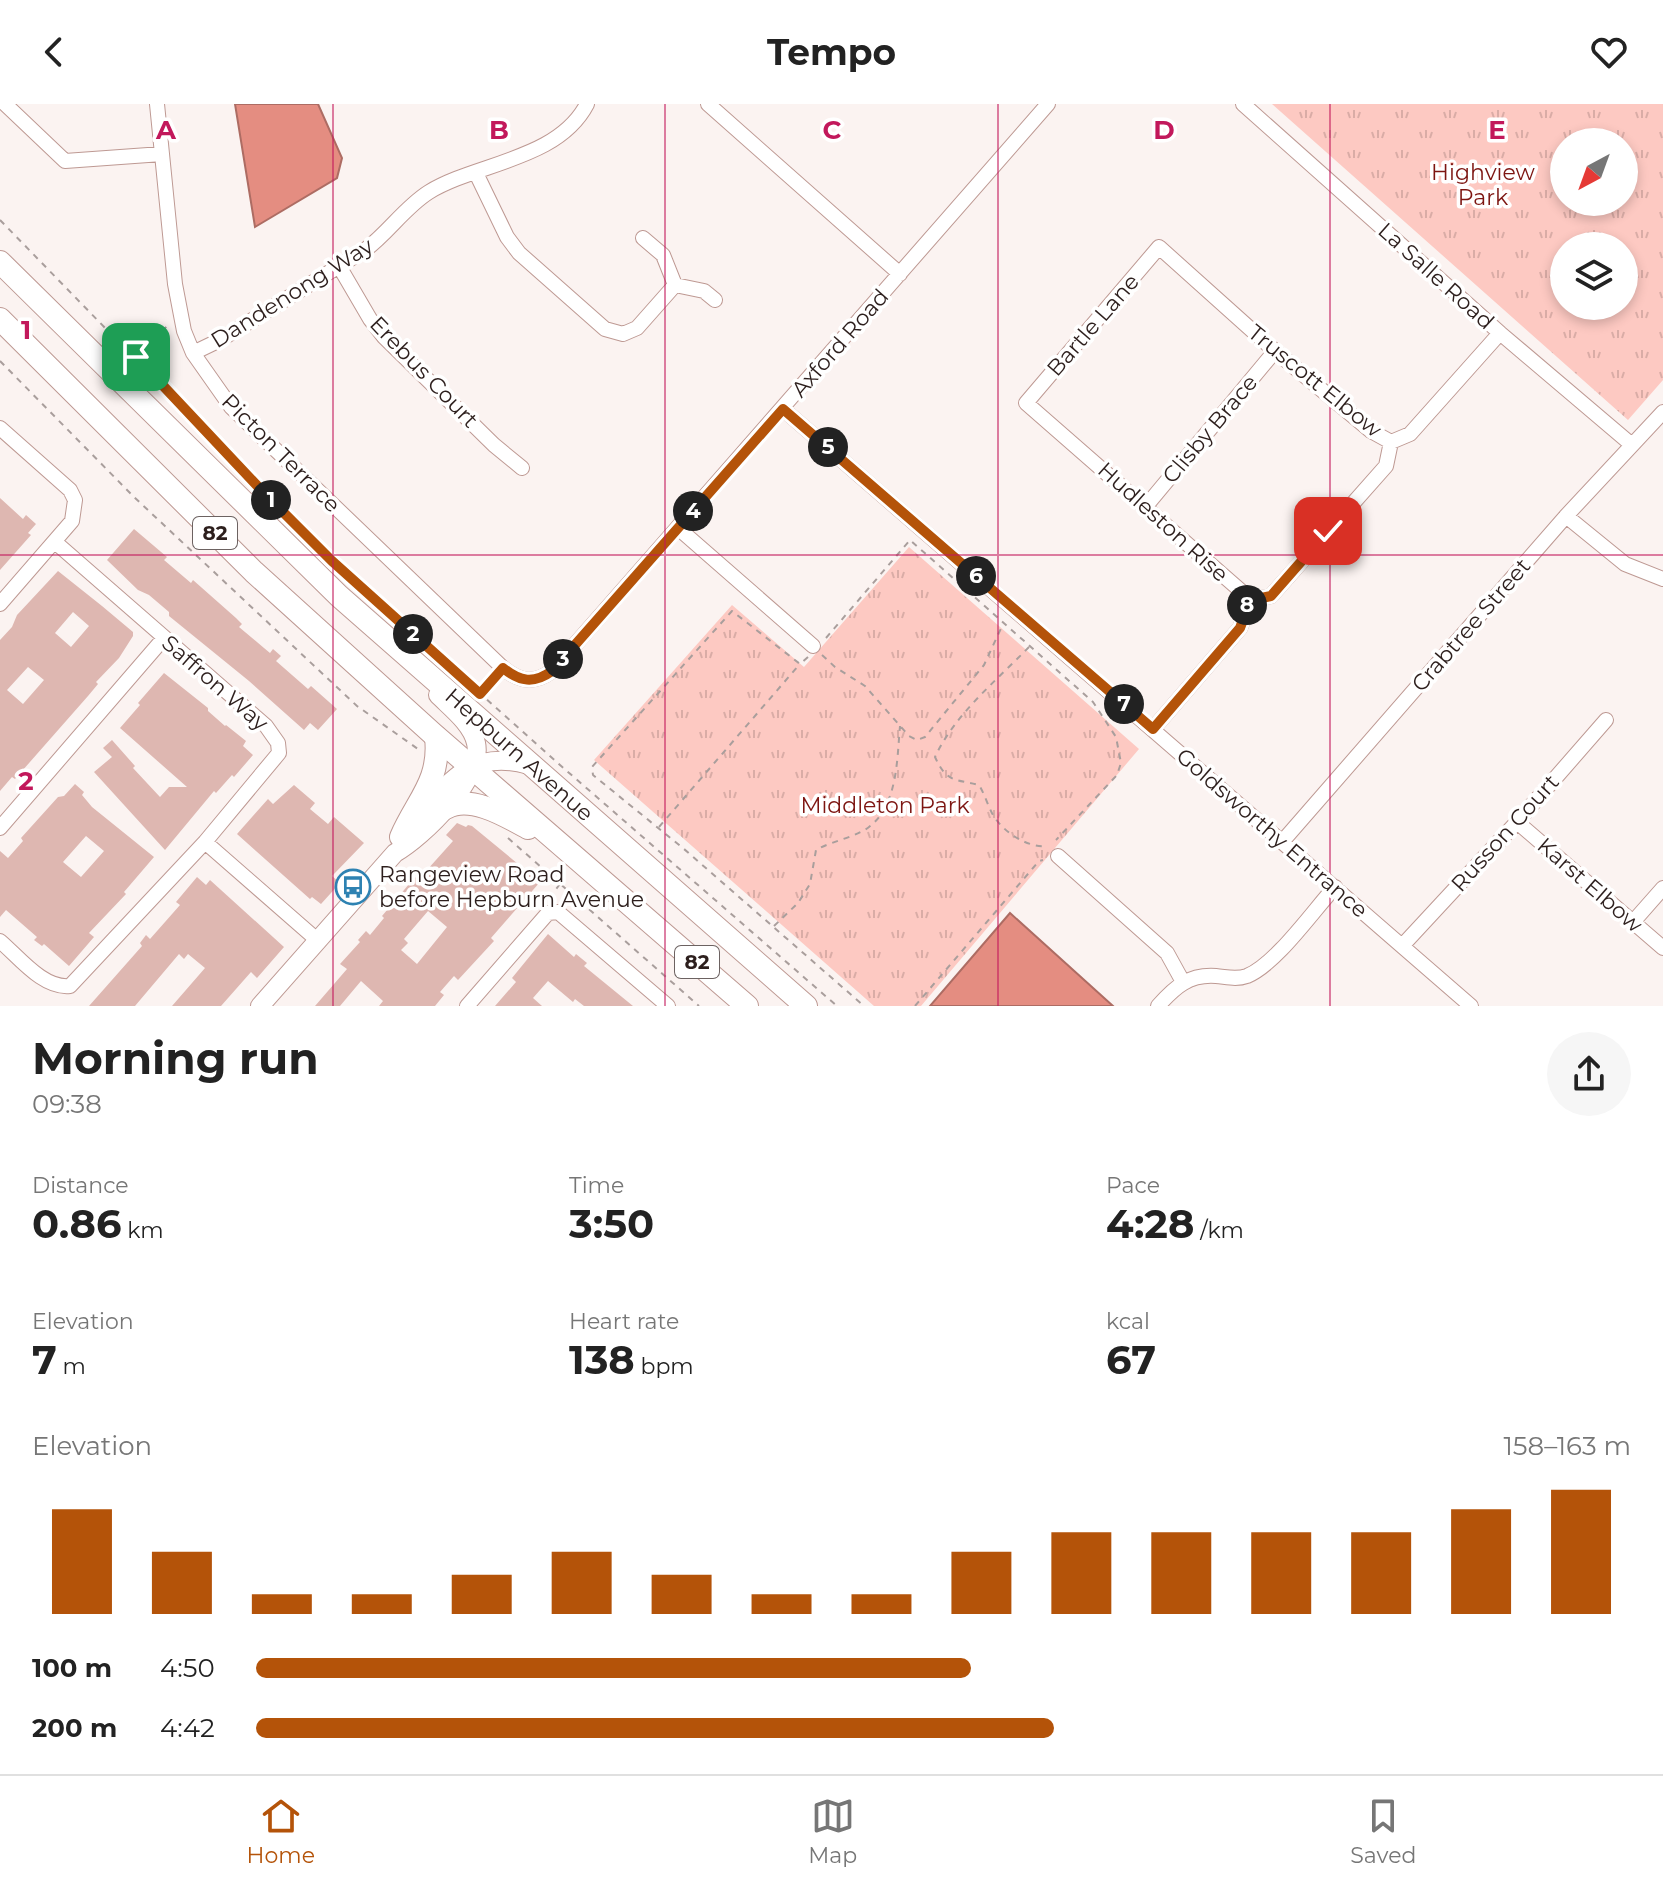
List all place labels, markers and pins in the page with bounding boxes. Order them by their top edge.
pin [102,323,170,391]
pin: 5 [808,427,848,467]
pin: 1 [251,480,291,520]
pin: 4 [673,491,713,531]
pin [1294,497,1362,565]
pin: 6 [956,556,996,596]
pin: 8 [1227,585,1267,625]
pin: 2 [393,614,433,654]
pin: 3 [543,639,583,679]
pin: 7 [1104,684,1144,724]
place label: Rangeview Road before Hepburn Avenue [379,861,644,913]
bus stop icon: Rangeview Road before Hepburn Avenue [334,868,372,906]

